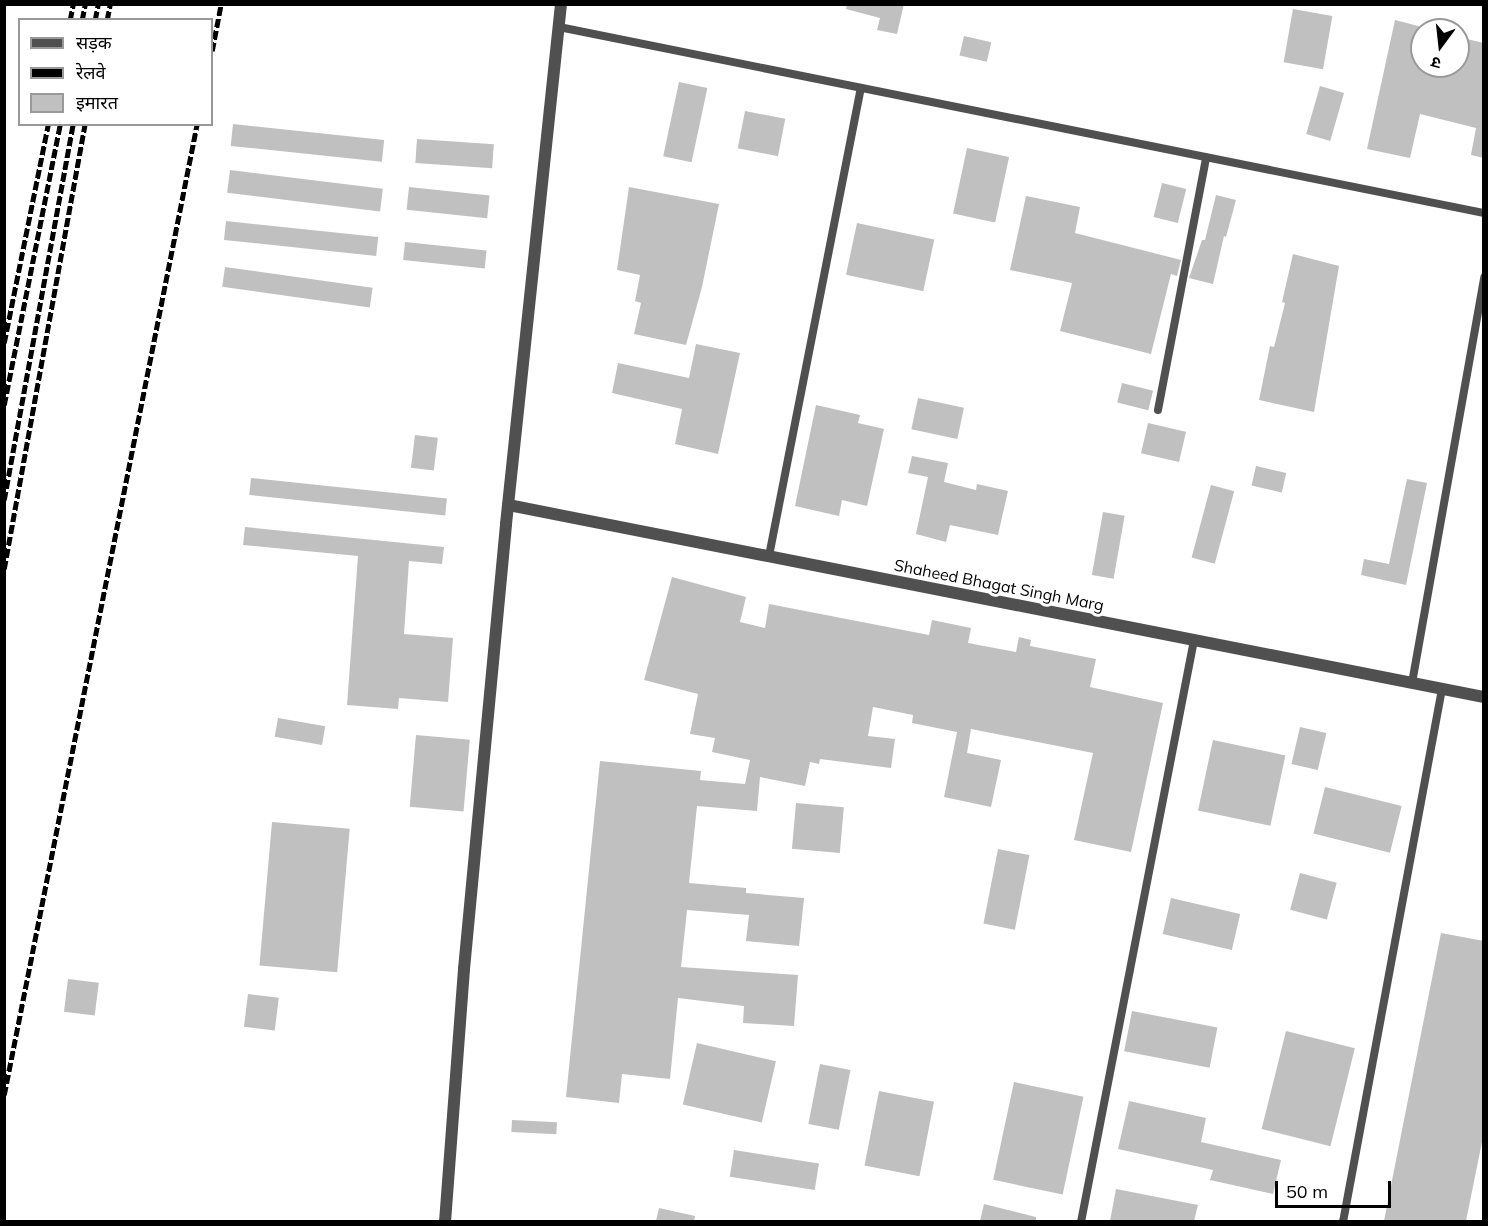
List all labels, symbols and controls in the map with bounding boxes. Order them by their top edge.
legend [18,18,213,126]
north arrow [1410,18,1470,78]
text: सड़क [76,31,112,54]
text: उ [1429,53,1443,74]
text: रेलवे [76,61,106,84]
text: इमारत [76,91,118,114]
street label: Shaheed Bhagat Singh Marg [892,555,1106,615]
scale bar [1278,1169,1394,1207]
text: 50 m [1286,1180,1328,1203]

